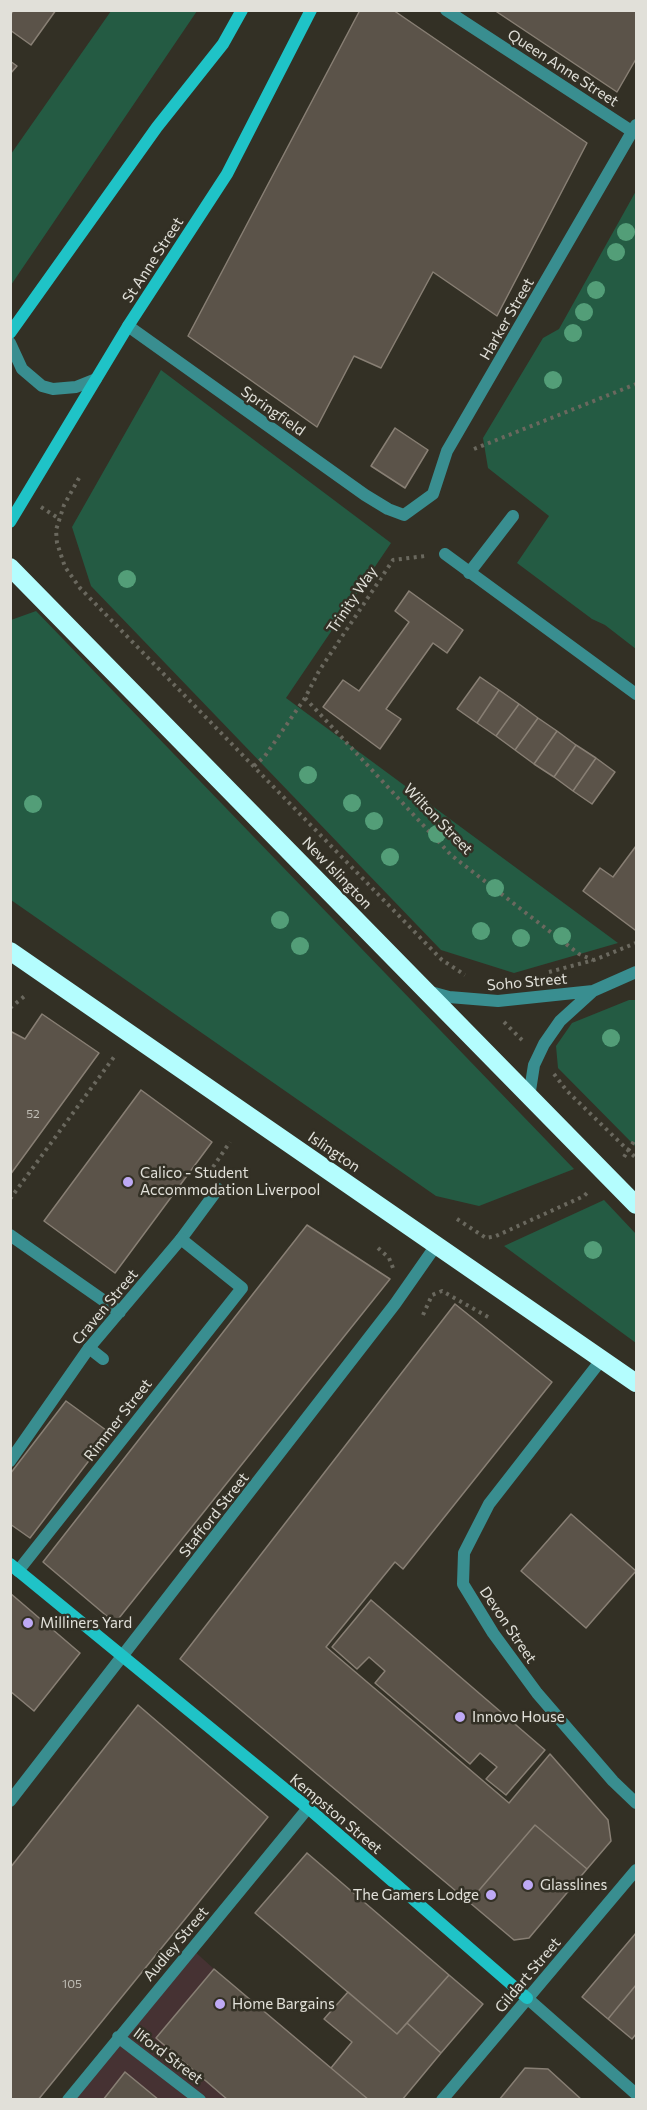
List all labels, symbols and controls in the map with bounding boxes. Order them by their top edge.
street label: Queen Anne Street [504,25,622,111]
street label: St Anne Street [119,214,187,306]
street label: Harker Street [476,275,538,363]
street label: Springfield [237,382,309,440]
street label: Trinity Way [323,563,381,637]
street label: Wilton Street [400,780,476,858]
street label: New Islington [298,833,376,913]
street label: Soho Street [486,970,568,994]
house number: 52 [26,1107,40,1121]
street label: Islington [305,1128,363,1176]
place label: Calico - Student Accommodation Liverpool [140,1164,320,1199]
marker: Calico - Student Accommodation Liverpool [121,1175,135,1189]
street label: Craven Street [68,1266,142,1348]
street label: Rimmer Street [80,1375,156,1465]
street label: Stafford Street [175,1469,253,1561]
street label: Devon Street [476,1583,540,1667]
place label: Milliners Yard [40,1614,132,1632]
marker: Milliners Yard [21,1616,35,1630]
place label: Innovo House [472,1708,565,1726]
marker: Innovo House [453,1710,467,1724]
street label: Kempston Street [286,1770,386,1858]
place label: Glasslines [540,1876,607,1894]
marker: Glasslines [521,1878,535,1892]
place label: The Gamers Lodge [353,1886,479,1904]
marker: The Gamers Lodge [484,1888,498,1902]
street label: Audley Street [140,1903,212,1985]
street label: Gildart Street [491,1934,565,2016]
house number: 105 [62,1977,82,1991]
place label: Home Bargains [232,1995,335,2013]
marker: Home Bargains [213,1997,227,2011]
street label: Ilford Street [130,2024,206,2088]

